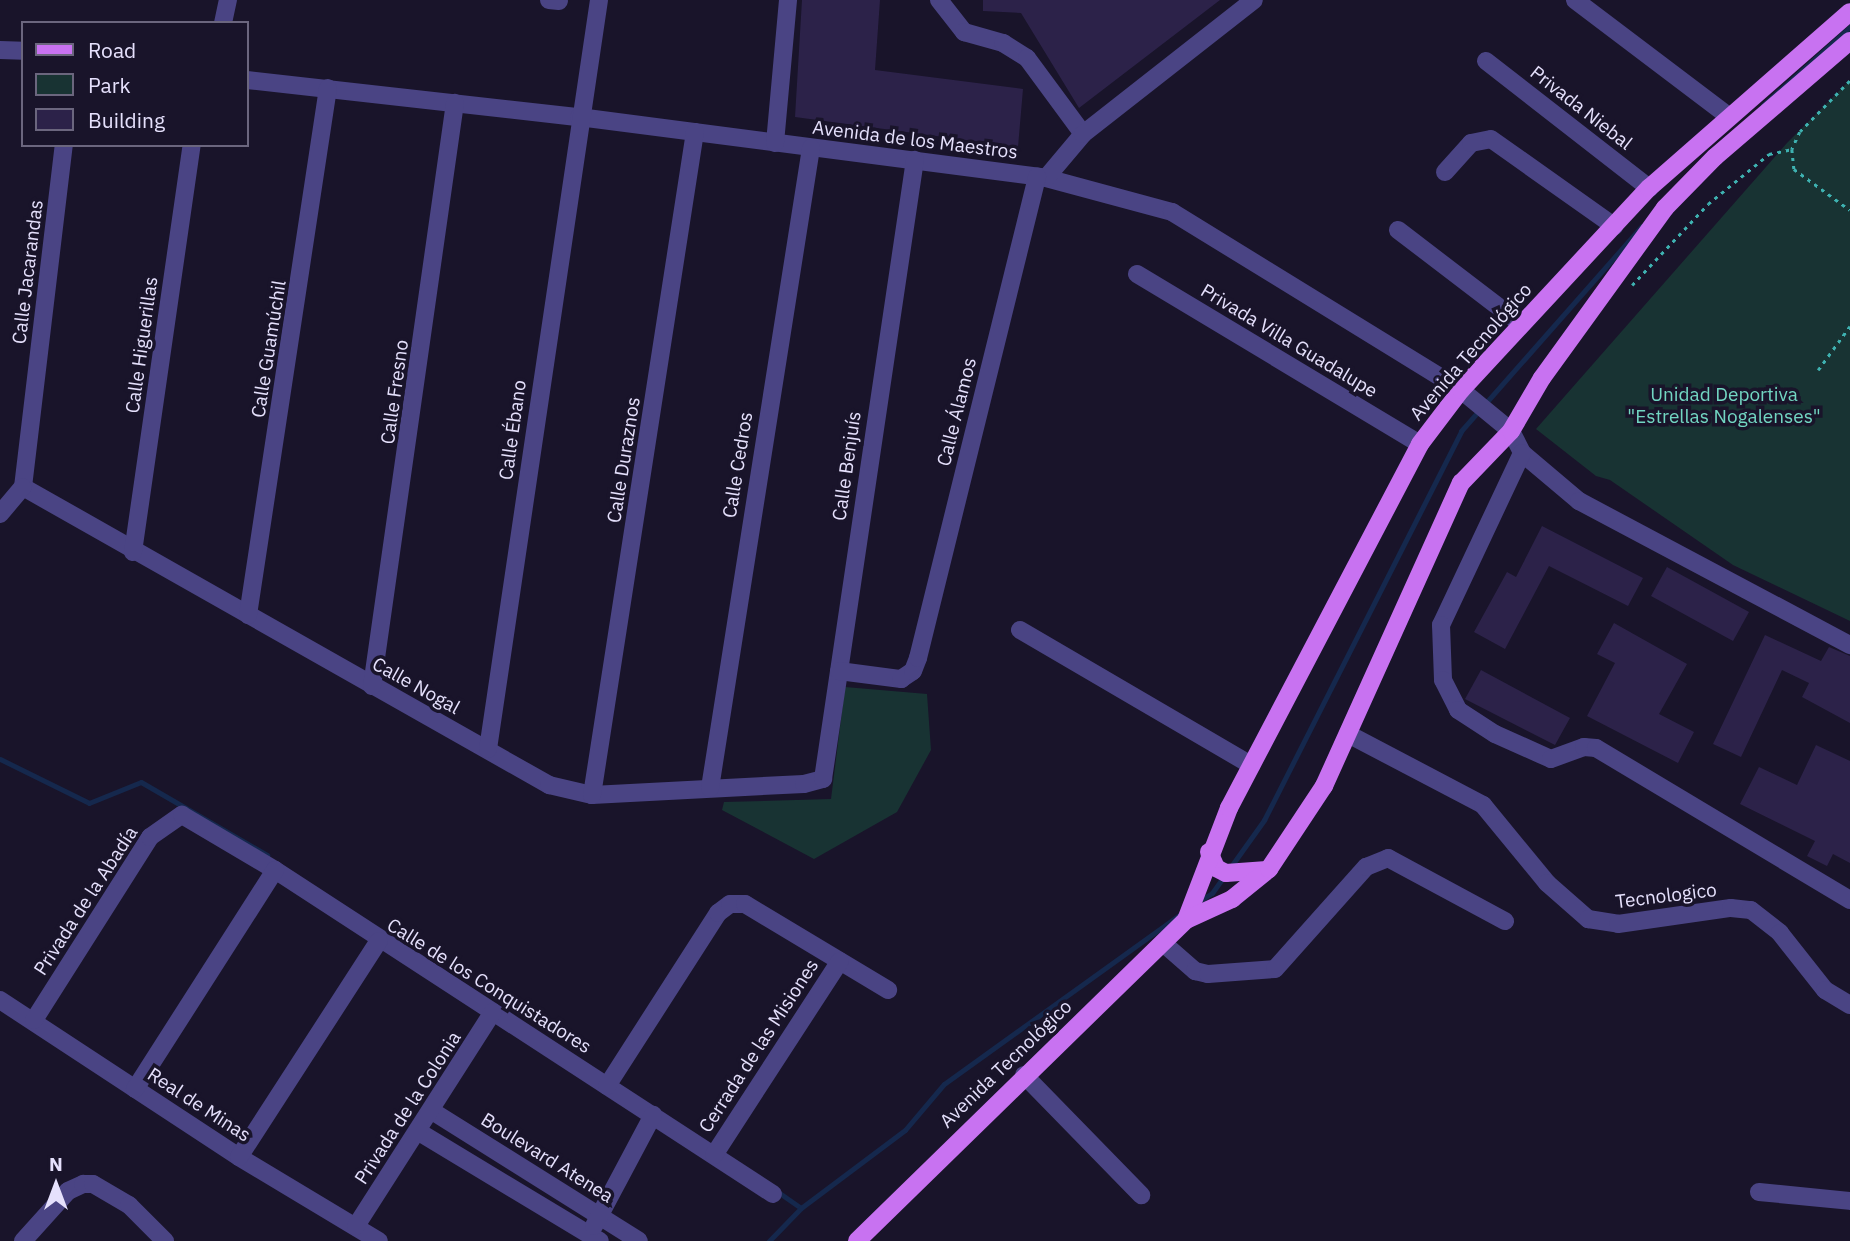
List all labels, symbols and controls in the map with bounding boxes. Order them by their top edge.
legend [21,21,248,147]
text: Road [88,36,136,64]
street label: Privada Niebal [1526,61,1636,155]
text: Park [88,71,131,99]
text: Building [88,106,165,134]
street label: Avenida de los Maestros [811,116,1019,164]
street label: Calle Jacarandas [8,199,48,345]
street label: Calle Higuerillas [121,275,163,415]
street label: Calle Guamúchil [247,279,291,419]
street label: Privada Villa Guadalupe [1197,279,1381,403]
street label: Avenida Tecnológico [1405,279,1537,425]
street label: Calle Fresno [376,338,414,446]
street label: Calle Álamos [933,355,981,469]
street label: Calle Ébano [495,379,531,481]
park label: Unidad Deportiva "Estrellas Nogalenses" [1627,384,1821,428]
street label: Calle Duraznos [603,395,645,525]
street label: Calle Cedros [718,410,758,520]
street label: Calle Benjuís [828,410,866,522]
street label: Calle Nogal [368,653,464,719]
street label: Privada de la Abadía [29,822,143,980]
street label: Tecnologico [1614,878,1718,914]
street label: Calle de los Conquistadores [383,914,595,1058]
street label: Cerrada de las Misiones [694,955,824,1137]
street label: Avenida Tecnológico [935,995,1077,1133]
street label: Privada de la Colonia [350,1027,466,1189]
street label: Real de Minas [143,1063,255,1147]
street label: Boulevard Atenea [477,1108,617,1208]
north arrow [21,1150,91,1220]
text: N [49,1152,63,1176]

